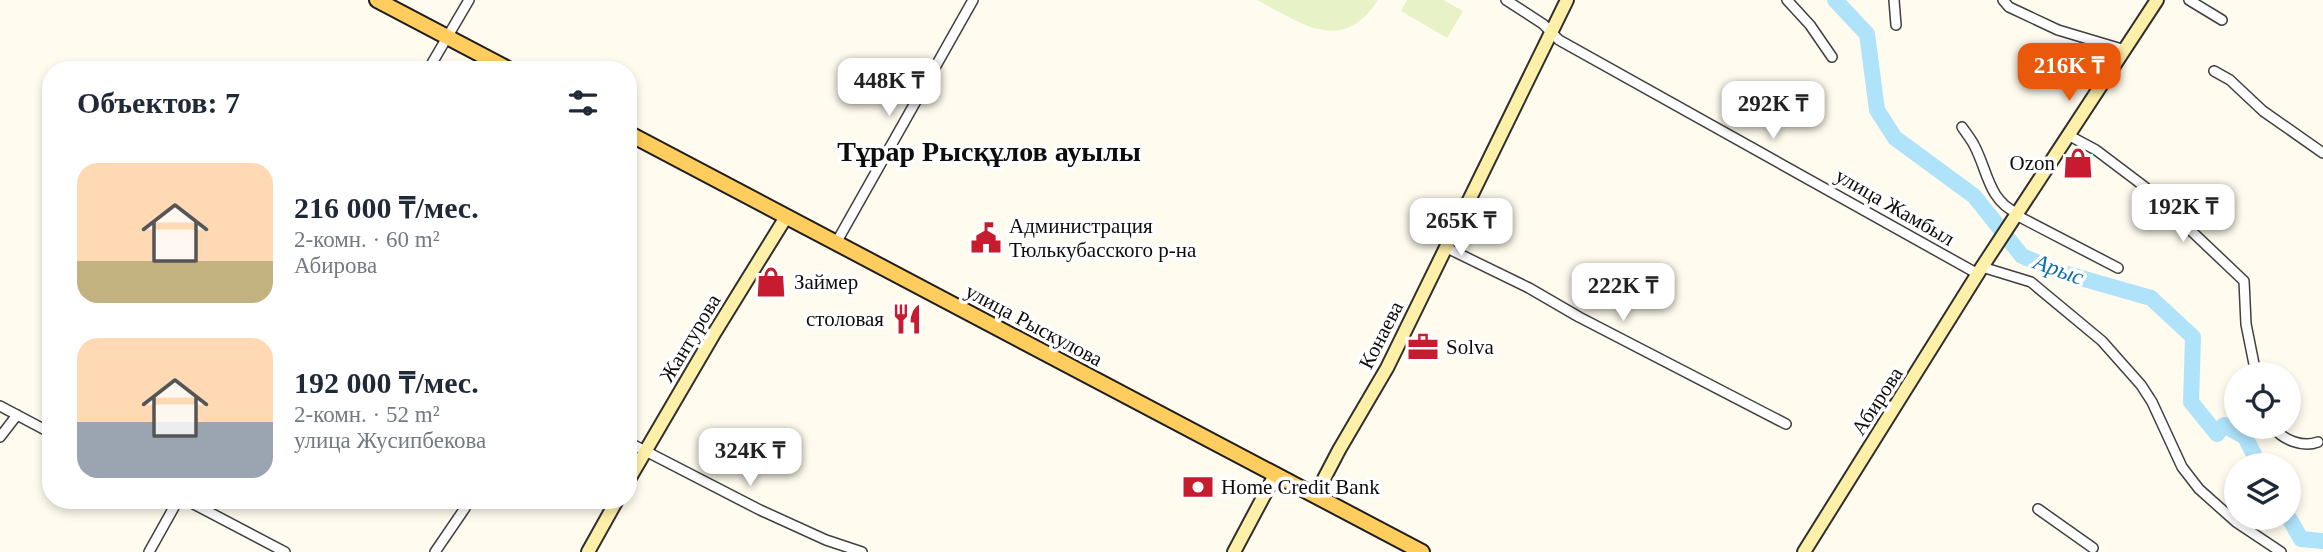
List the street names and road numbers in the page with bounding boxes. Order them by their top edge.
street label: улица Жамбыл [1831,163,1959,251]
street label: улица Рыскулова [961,279,1107,372]
street label: Жантурова [654,289,726,386]
street label: Конаева [1354,297,1408,373]
street label: Абирова [1846,362,1908,439]

